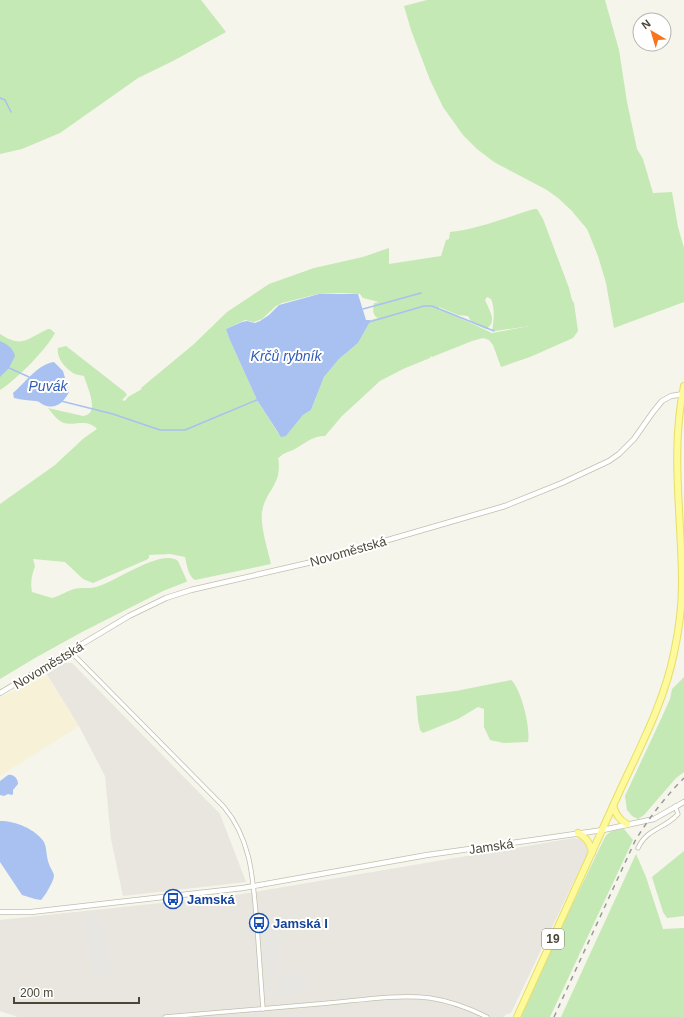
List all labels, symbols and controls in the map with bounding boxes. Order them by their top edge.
north arrow [632,12,672,52]
text: N [639,17,653,31]
water label: Krčů rybník [251,348,322,364]
water label: Puvák [29,378,68,394]
street label: Novoměstská [308,533,389,570]
street label: Novoměstská [11,638,87,692]
street label: Jamská [468,836,515,857]
bus stop icon: Jamská [162,888,184,910]
place label: Jamská [187,892,235,907]
bus stop icon: Jamská I [248,912,270,934]
place label: Jamská I [273,916,328,931]
road number: 19 [542,929,564,949]
scale bar [14,979,139,1005]
text: 200 m [20,986,53,1000]

